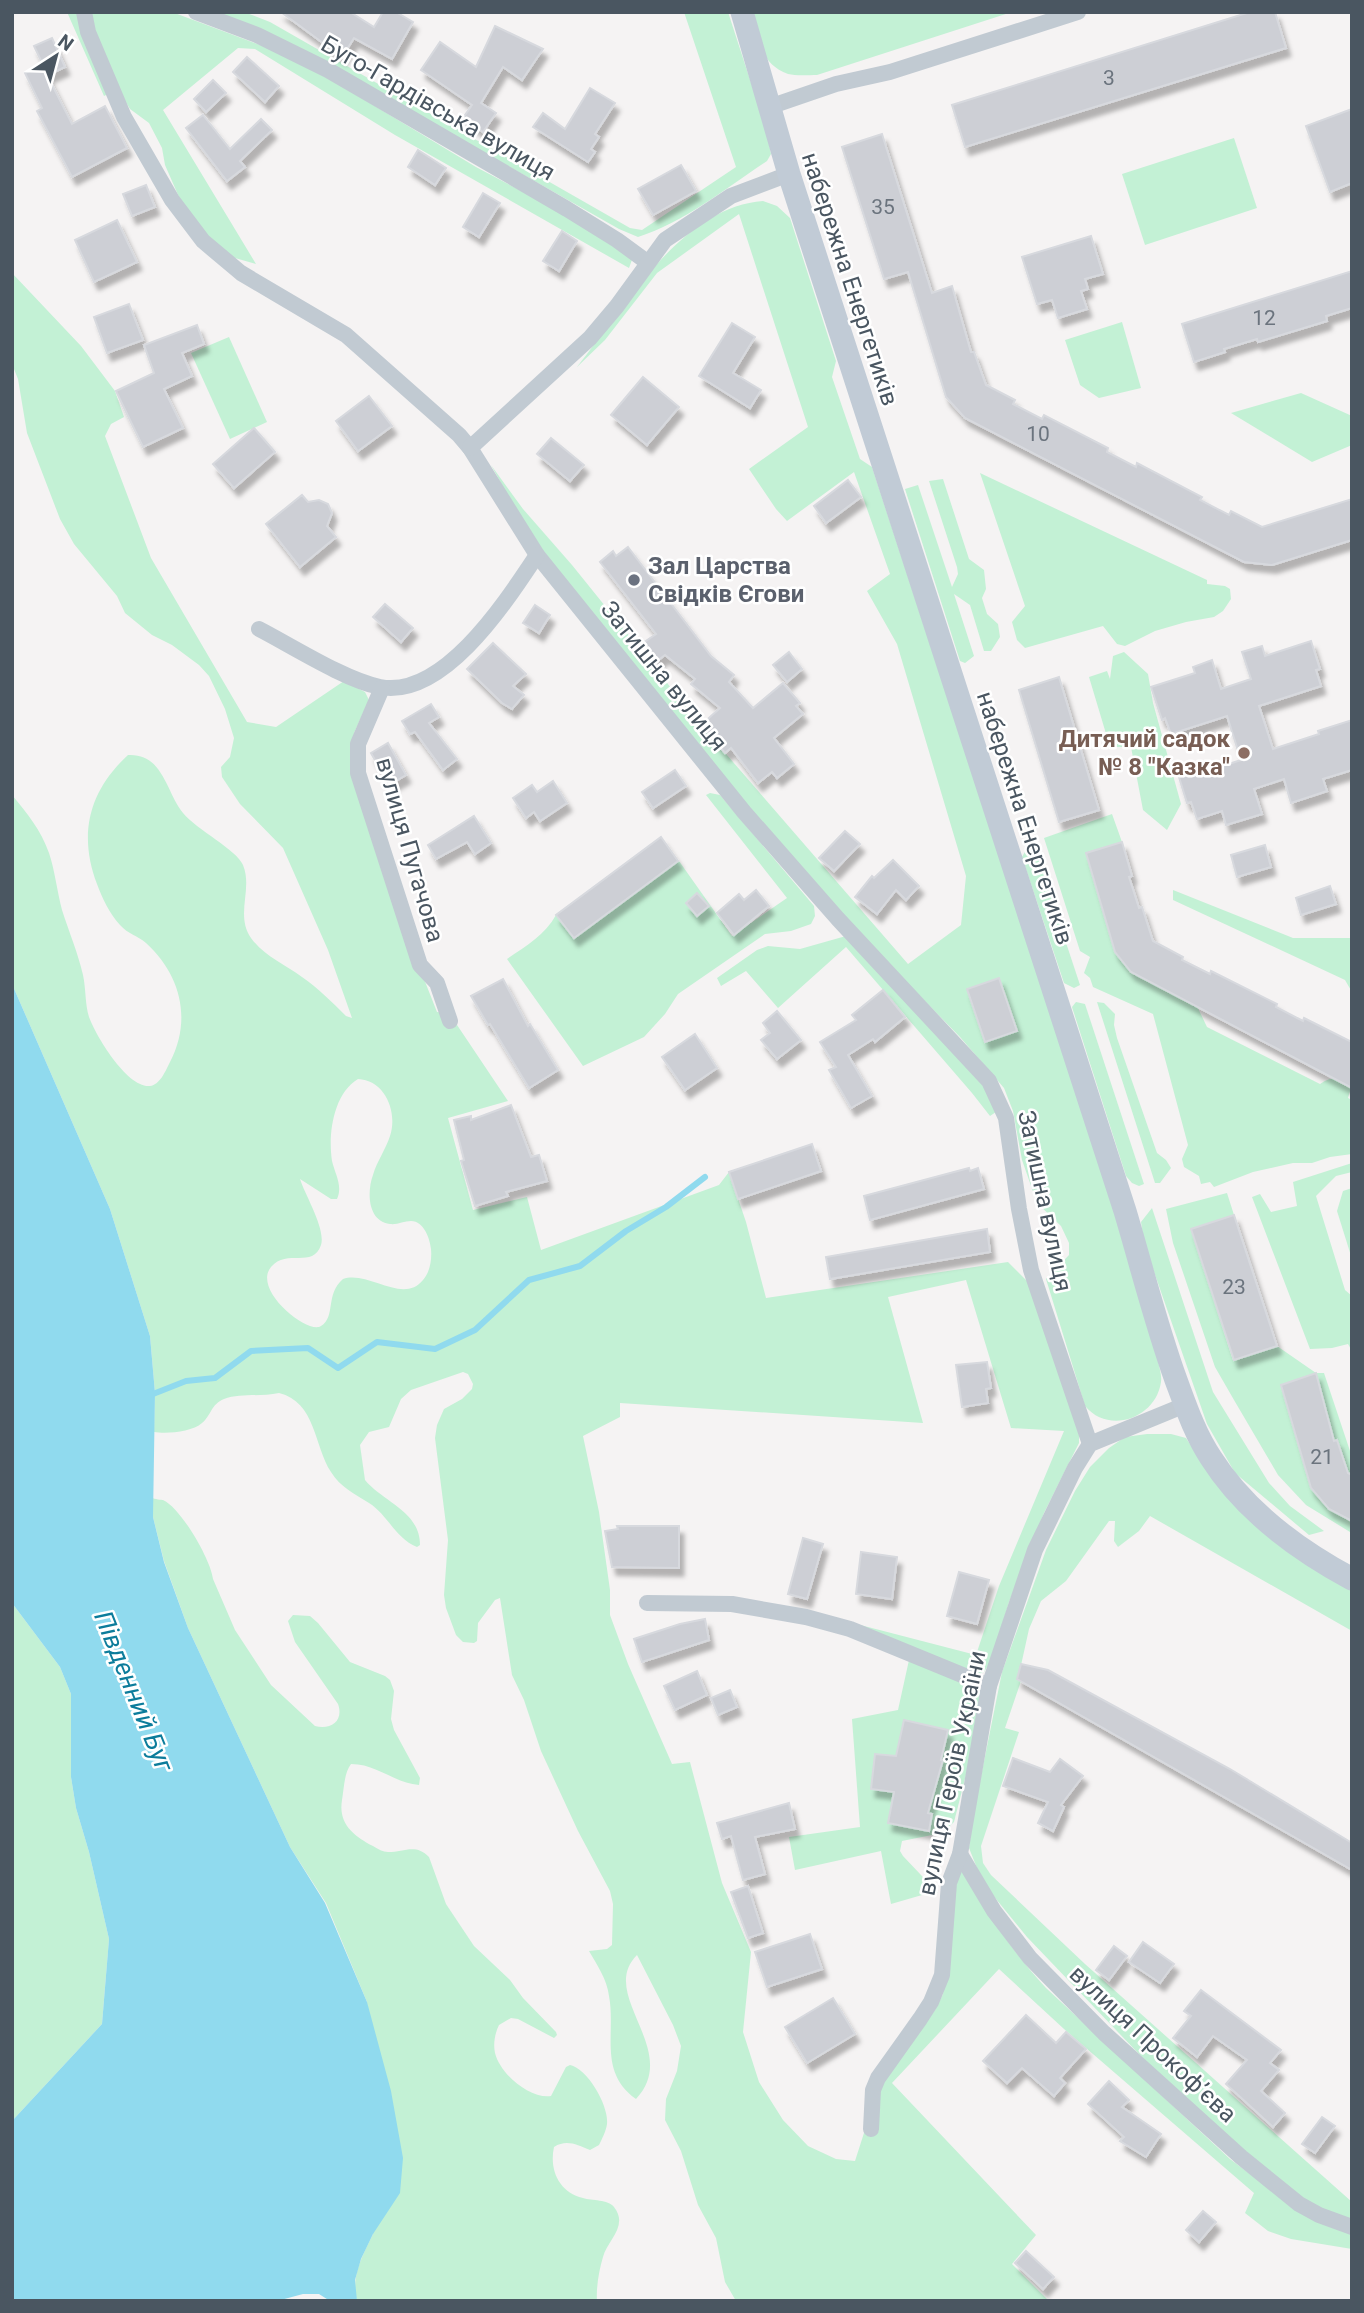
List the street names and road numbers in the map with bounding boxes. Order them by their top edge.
street label: Буго-Гардівська вулиця [316,30,560,186]
street label: набережна Енергетиків [796,149,904,409]
street label: Затишна вулиця [595,595,733,757]
street label: набережна Енергетиків [971,688,1079,948]
street label: вулиця Пугачова [370,754,450,946]
street label: Затишна вулиця [1012,1108,1078,1294]
street label: вулиця Героїв України [912,1648,992,1898]
street label: вулиця Прокофʼєва [1064,1960,1242,2128]

